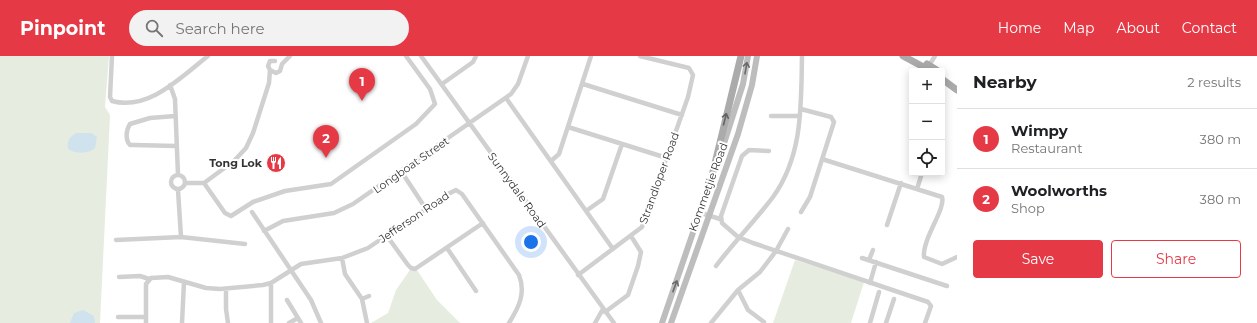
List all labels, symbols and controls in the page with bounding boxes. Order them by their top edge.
search box [129,10,409,46]
text: Pinpoint [20,17,105,40]
icon: search [143,17,165,39]
text: Search here [175,19,265,38]
text: Home [998,19,1041,37]
text: Map [1063,19,1094,37]
text: About [1116,19,1160,37]
text: Contact [1182,19,1237,37]
one-way arrow [742,62,750,75]
pin: 1 [349,68,375,101]
map controls [909,68,945,176]
button: + [909,68,945,104]
text: Nearby [973,72,1037,92]
text: 2 results [1187,74,1241,90]
button: − [909,104,945,140]
one-way arrow [722,113,730,126]
text: Wimpy [1011,121,1068,140]
pin: 2 [313,125,339,158]
street label: Strandloper Road [636,130,682,226]
text: 1 [983,131,989,147]
text: 380 m [1200,131,1241,147]
street label: Longboat Street [370,133,452,196]
button: locate [909,140,945,176]
text: Restaurant [1011,140,1082,156]
street label: Kommetjie Road [685,141,731,233]
street label: Sunnydale Road [485,150,549,230]
restaurant icon: Tong Lok [265,152,287,174]
place label: Tong Lok [209,156,263,170]
text: Woolworths [1011,181,1107,200]
street label: Jefferson Road [375,188,452,246]
text: 2 [982,191,990,207]
text: 380 m [1200,191,1241,207]
text: Shop [1011,200,1045,216]
your location [521,232,541,252]
button: Save [973,240,1103,278]
button: Share [1111,240,1241,278]
one-way arrow [672,281,680,293]

